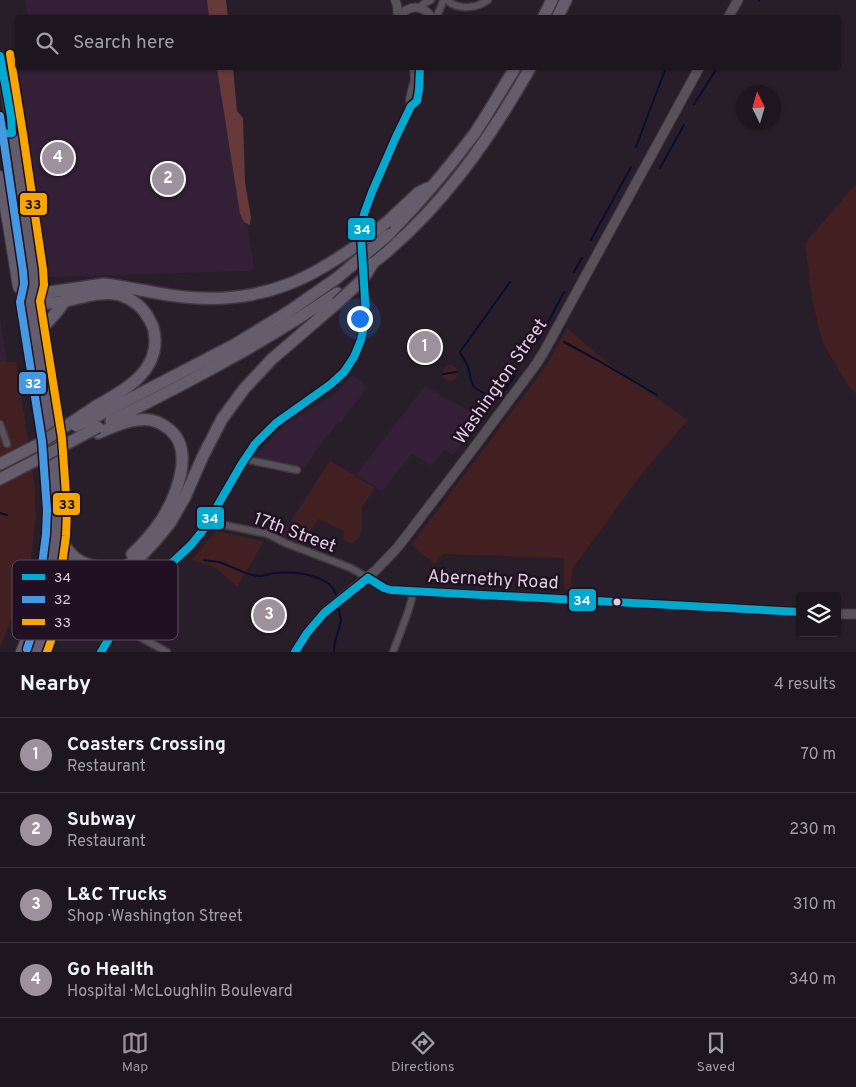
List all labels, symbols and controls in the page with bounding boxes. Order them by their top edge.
search box [15,15,841,70]
icon: search [33,29,61,57]
text: Search here [73,31,175,55]
north arrow [736,85,781,130]
pin: 4 [42,139,74,177]
pin: 2 [152,160,184,198]
line badge: 33 [19,192,48,216]
text: 33 [25,197,41,214]
line badge: 34 [347,217,376,241]
text: 34 [353,222,371,239]
your location [347,306,373,332]
street label: Washington Street [449,315,553,449]
pin: 1 [409,328,441,366]
line badge: 32 [18,371,47,395]
text: 32 [25,376,41,393]
line badge: 33 [52,492,81,516]
text: 33 [59,497,75,514]
line badge: 34 [196,506,225,530]
street label: 17th Street [250,508,339,559]
text: 34 [201,511,219,528]
legend [12,560,178,640]
street label: Abernethy Road [427,566,559,595]
text: 34 [54,570,71,587]
line badge: 34 [568,588,597,612]
text: 32 [54,592,71,609]
map controls [796,592,841,637]
button: layers [796,592,841,637]
text: 34 [573,593,591,610]
pin: 3 [253,596,285,634]
unlabelled marker [612,597,622,607]
text: 33 [54,615,71,632]
text: Nearby [20,671,91,698]
text: 4 results [774,675,836,695]
text: Coasters Crossing [67,733,226,757]
text: 1 [33,745,39,765]
text: 70 m [801,745,836,765]
text: Restaurant [67,757,146,777]
text: Subway [67,808,136,832]
text: 2 [31,820,41,840]
text: 230 m [789,820,836,840]
text: Restaurant [67,832,146,852]
text: L&C Trucks [67,883,167,907]
text: 3 [31,895,41,915]
text: 310 m [793,895,836,915]
text: Shop · Washington Street [67,907,243,927]
text: Go Health [67,958,154,982]
text: 4 [31,970,41,990]
text: 340 m [789,970,836,990]
text: Hospital · McLoughlin Boulevard [67,982,293,1002]
tab: Map [121,1029,149,1076]
tab: Directions [391,1029,455,1076]
tab: Saved [697,1029,735,1076]

